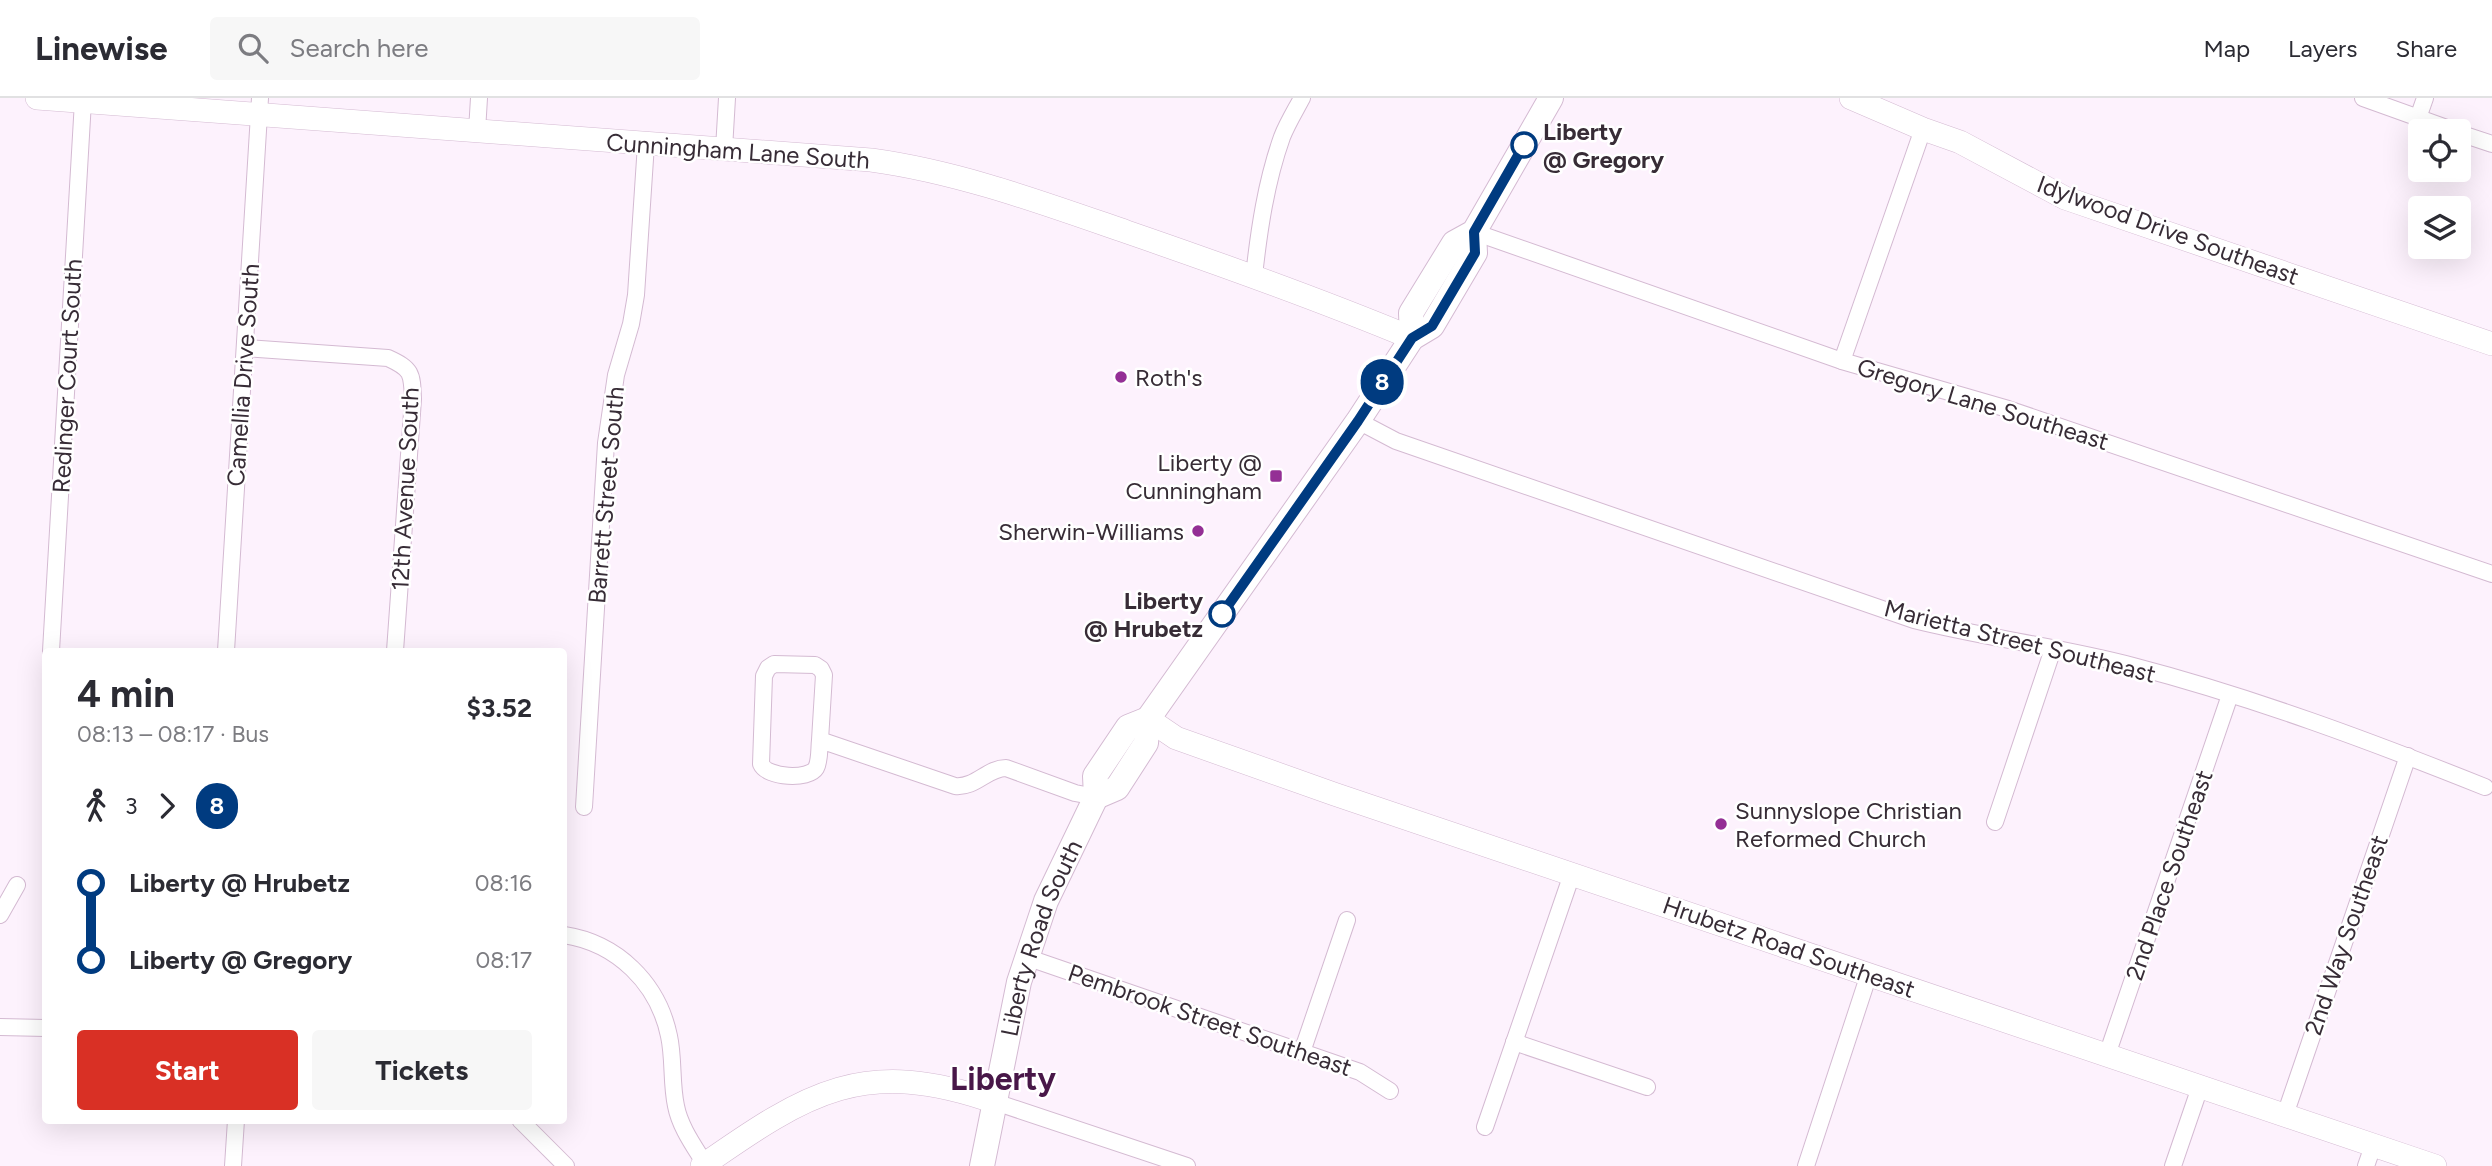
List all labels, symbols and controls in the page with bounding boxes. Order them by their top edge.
search box [210,17,700,80]
text: Linewise [35,29,168,68]
icon: search [234,29,272,67]
text: Search here [290,32,428,64]
text: Map [2203,34,2250,63]
text: Layers [2288,34,2357,63]
text: Share [2395,34,2457,63]
place label: Liberty @ Gregory [1543,117,1664,174]
map controls [2408,119,2471,259]
button: locate [2408,119,2471,182]
street label: Cunningham Lane South [605,127,871,175]
marker: Liberty @ Gregory [1511,132,1537,158]
street label: Idylwood Drive Southeast [2033,169,2303,291]
button: layers [2408,196,2471,259]
street label: Redinger Court South [46,258,88,494]
street label: Camellia Drive South [221,263,265,487]
street label: Gregory Lane Southeast [1854,352,2112,456]
line badge: 8 [1359,359,1405,405]
place label: Roth's [1135,363,1202,392]
text: 8 [1375,367,1389,396]
marker: Roth's [1113,369,1129,385]
street label: Barrett Street South [582,385,630,605]
street label: 12th Avenue South [385,387,425,591]
place label: Liberty @ Cunningham [1125,448,1262,505]
marker: Liberty @ Cunningham [1268,468,1284,484]
place label: Sherwin-Williams [998,517,1184,546]
marker: Sherwin-Williams [1190,523,1206,539]
place label: Liberty @ Hrubetz [1084,586,1203,643]
street label: Marietta Street Southeast [1881,593,2159,689]
marker: Liberty @ Hrubetz [1209,601,1235,627]
text: 4 min [77,671,175,717]
text: $3.52 [467,692,532,724]
text: 08:13 – 08:17 · Bus [77,720,269,748]
street label: 2nd Place Southeast [2119,766,2219,984]
icon: walk [77,787,115,825]
icon: forward [148,787,186,825]
text: 8 [210,791,224,820]
text: 3 [125,792,138,820]
place label: Sunnyslope Christian Reformed Church [1735,796,1962,853]
marker: Sunnyslope Christian Reformed Church [1713,816,1729,832]
street label: 2nd Way Southeast [2298,831,2394,1039]
street label: Liberty Road South [994,835,1088,1039]
text: Liberty @ Hrubetz [129,867,350,899]
text: 08:16 [475,869,532,897]
street label: Hrubetz Road Southeast [1659,890,1919,1004]
text: Liberty @ Gregory [129,944,352,976]
text: 08:17 [475,946,532,974]
street label: Pembrook Street Southeast [1064,958,1356,1082]
button: Start [77,1030,298,1110]
button: Tickets [312,1030,532,1110]
district label: Liberty [950,1060,1056,1098]

